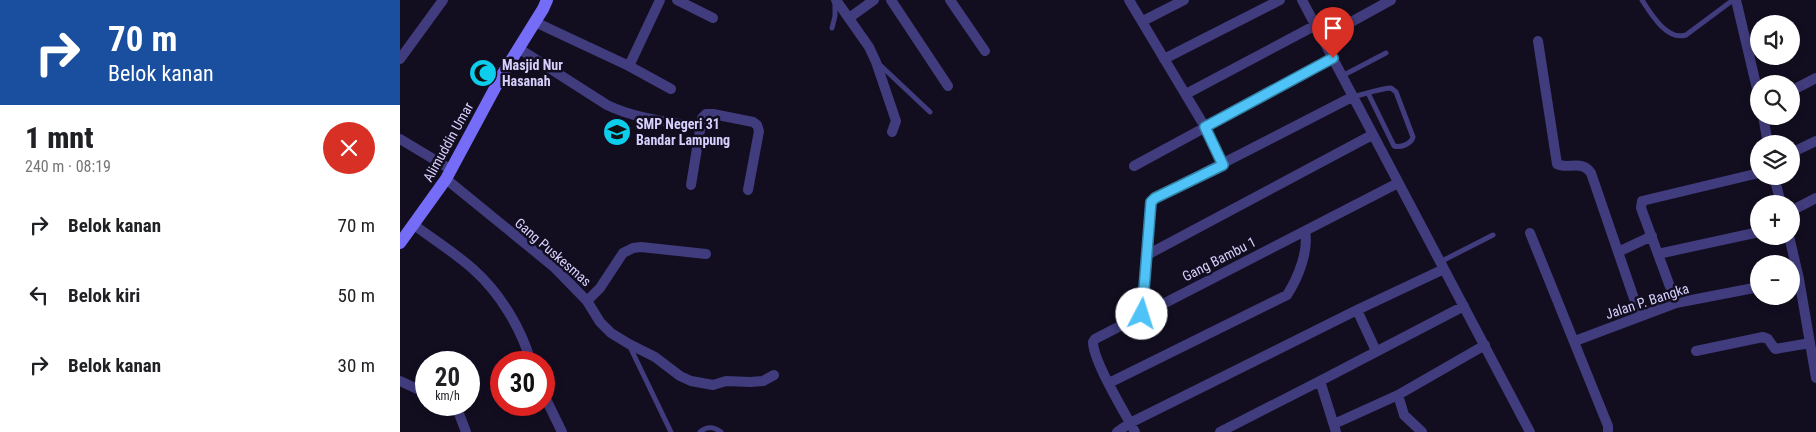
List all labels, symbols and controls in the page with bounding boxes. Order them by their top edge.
pin [1312,7,1354,58]
icon: arrive [1319,14,1347,42]
map controls [1750,15,1800,305]
button: sound [1750,15,1800,65]
text: 70 m [108,19,177,60]
icon: right [25,20,90,85]
place label: Masjid Nur Hasanah [502,57,563,89]
mosque icon: Masjid Nur Hasanah [468,58,498,88]
text: Belok kanan [108,61,214,86]
button: search [1750,75,1800,125]
street label: Alimuddin Umar [420,100,476,184]
place label: SMP Negeri 31 Bandar Lampung [636,116,730,148]
school or university icon: SMP Negeri 31 Bandar Lampung [602,117,632,147]
text: 1 mnt [25,120,93,155]
button: close [323,122,375,174]
button: layers [1750,135,1800,185]
text: 240 m · 08:19 [25,157,111,176]
button: + [1750,195,1800,245]
icon: right [25,211,53,239]
text: Belok kanan [68,214,161,237]
text: 70 m [338,214,375,237]
street label: Gang Puskesmas [512,215,594,289]
street label: Gang Bambu 1 [1179,234,1259,284]
button: − [1750,255,1800,305]
street label: Jalan P. Bangka [1603,280,1691,322]
icon: left [25,281,53,309]
text: Belok kiri [68,284,140,307]
text: 50 m [338,284,375,307]
position arrow [1115,287,1167,339]
icon: right [25,351,53,379]
speed limit sign: 30 [490,351,555,416]
text: Belok kanan [68,354,161,377]
text: 30 m [338,354,375,377]
text: 20 [435,363,460,392]
text: km/h [435,389,460,403]

